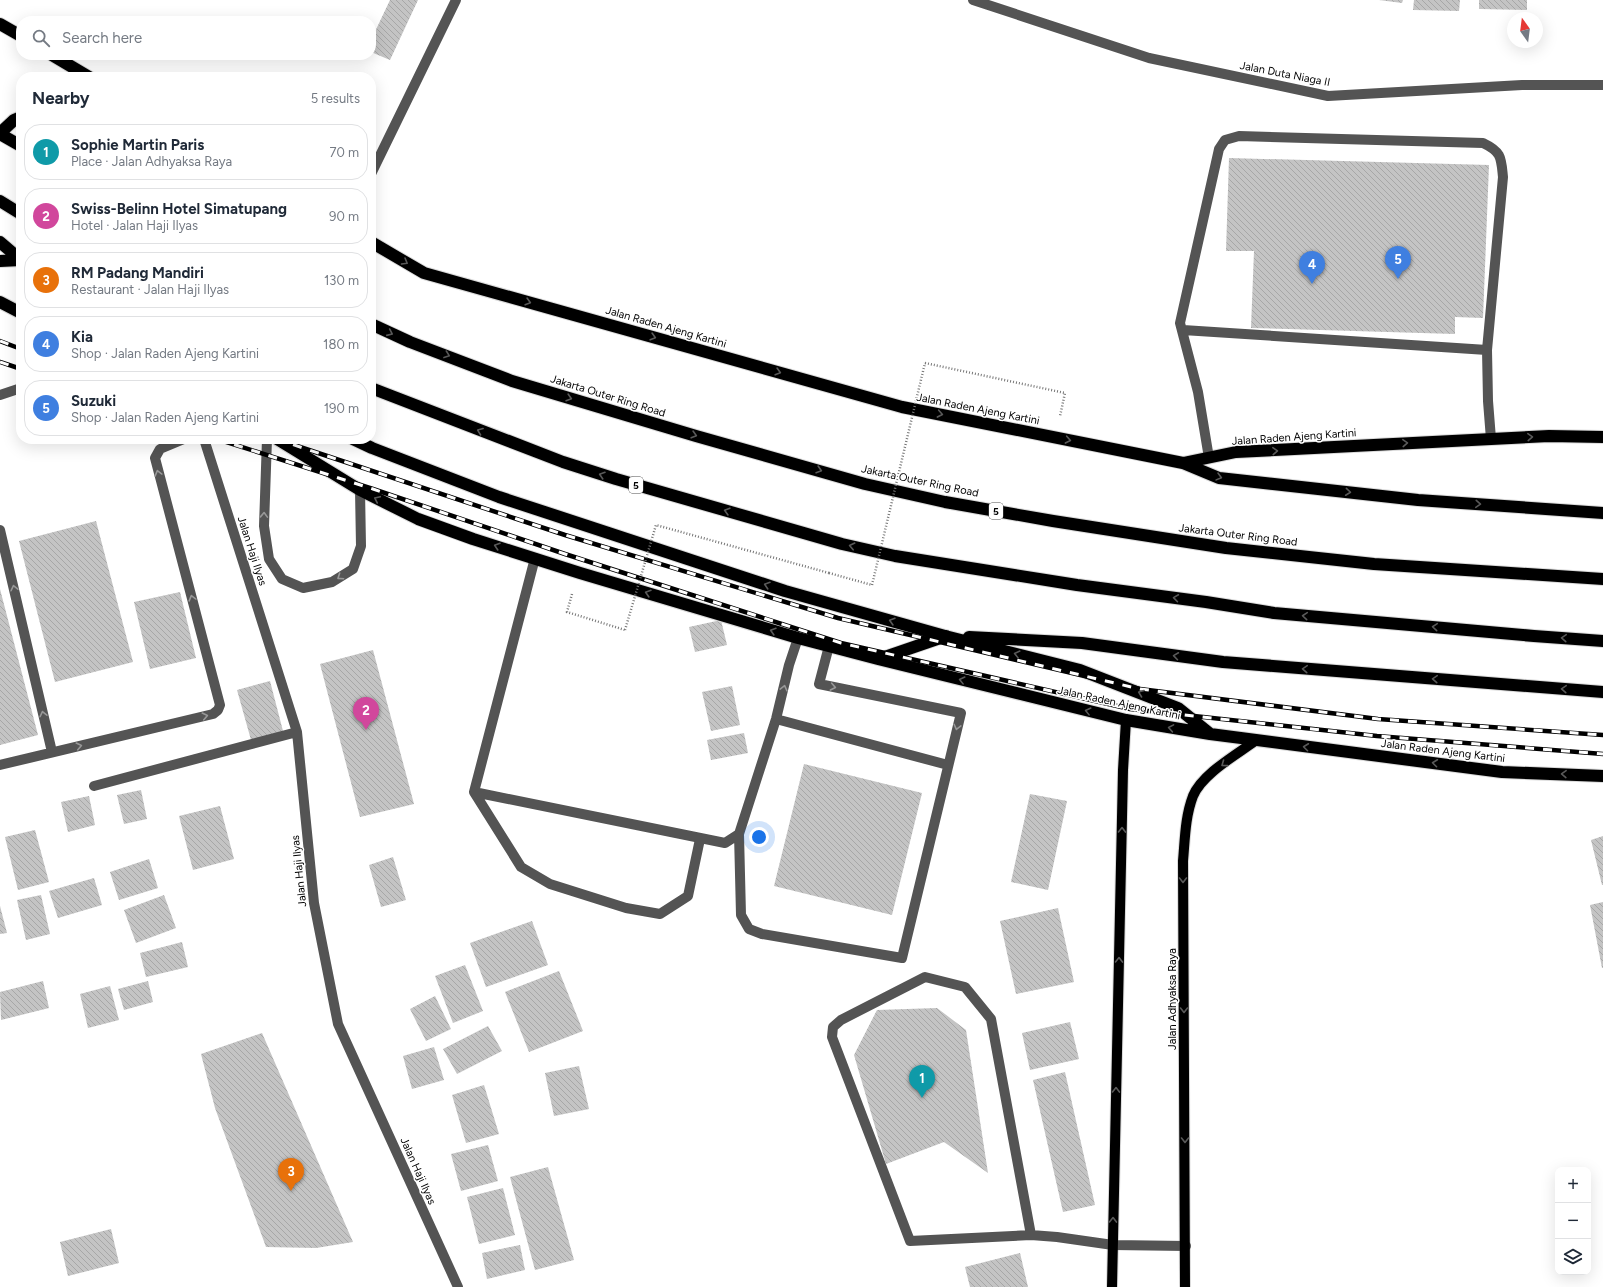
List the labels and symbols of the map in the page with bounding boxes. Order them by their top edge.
north arrow [1507,12,1543,48]
street label: Jalan Duta Niaga II [1239,59,1331,89]
pin: 5 [1385,246,1411,279]
pin: 4 [1299,251,1325,284]
one-way arrow [401,257,408,264]
one-way arrow [524,297,531,306]
street label: Jalan Raden Ajeng Kartini [604,304,728,350]
one-way arrow [386,328,394,336]
one-way arrow [649,332,656,341]
one-way arrow [443,351,450,359]
one-way arrow [774,367,781,376]
street label: Jakarta Outer Ring Road [549,372,667,420]
street label: Jalan Raden Ajeng Kartini [915,391,1041,427]
one-way arrow [565,393,572,402]
one-way arrow [937,410,943,418]
street label: Jalan Raden Ajeng Kartini [1231,426,1357,448]
one-way arrow [476,427,483,435]
one-way arrow [690,430,697,439]
one-way arrow [1527,432,1533,441]
one-way arrow [1065,435,1071,443]
one-way arrow [1402,439,1408,448]
one-way arrow [1272,446,1278,455]
street label: Jakarta Outer Ring Road [860,462,980,500]
one-way arrow [815,465,822,474]
one-way arrow [155,469,163,476]
one-way arrow [599,471,606,480]
one-way arrow [1216,472,1223,481]
road number: 5 [629,477,643,493]
one-way arrow [1345,487,1351,496]
one-way arrow [373,496,381,504]
one-way arrow [1475,499,1481,508]
road number: 5 [989,503,1003,519]
one-way arrow [724,507,731,516]
one-way arrow [260,512,268,518]
street label: Jalan Haji Ilyas [235,515,269,587]
street label: Jakarta Outer Ring Road [1178,521,1298,549]
one-way arrow [849,542,856,551]
one-way arrow [494,543,501,551]
one-way arrow [337,572,344,580]
one-way arrow [763,581,770,590]
one-way arrow [10,585,18,591]
one-way arrow [645,589,652,598]
one-way arrow [1173,594,1179,603]
one-way arrow [188,595,196,602]
one-way arrow [1302,612,1308,621]
one-way arrow [888,617,895,626]
one-way arrow [1432,623,1438,632]
one-way arrow [769,627,776,636]
one-way arrow [1561,634,1567,642]
one-way arrow [1014,651,1020,659]
one-way arrow [1173,652,1179,661]
one-way arrow [1302,664,1308,673]
one-way arrow [1431,674,1438,683]
one-way arrow [959,676,965,684]
one-way arrow [830,682,836,690]
street label: Jalan Raden Ajeng Kartini [1056,684,1182,722]
one-way arrow [779,685,787,691]
one-way arrow [1561,685,1567,694]
one-way arrow [1138,690,1145,698]
pin: 2 [353,697,379,730]
one-way arrow [1085,707,1091,715]
one-way arrow [40,711,48,717]
one-way arrow [201,712,208,721]
one-way arrow [954,724,962,730]
one-way arrow [1168,724,1174,732]
street label: Jalan Raden Ajeng Kartini [1380,737,1506,765]
one-way arrow [75,742,82,751]
one-way arrow [1303,743,1309,752]
one-way arrow [1221,759,1228,766]
one-way arrow [1432,759,1438,768]
one-way arrow [1561,770,1567,779]
your location [749,827,769,847]
one-way arrow [1118,827,1126,833]
street label: Jalan Haji Ilyas [289,834,309,908]
one-way arrow [1179,877,1187,883]
street label: Jalan Adhyaksa Raya [1166,948,1179,1050]
one-way arrow [1115,957,1123,963]
one-way arrow [1180,1007,1188,1013]
pin: 1 [909,1065,935,1098]
one-way arrow [1112,1087,1120,1093]
street label: Jalan Haji Ilyas [397,1135,439,1207]
one-way arrow [1181,1137,1189,1143]
pin: 3 [278,1158,304,1191]
one-way arrow [1109,1217,1117,1223]

